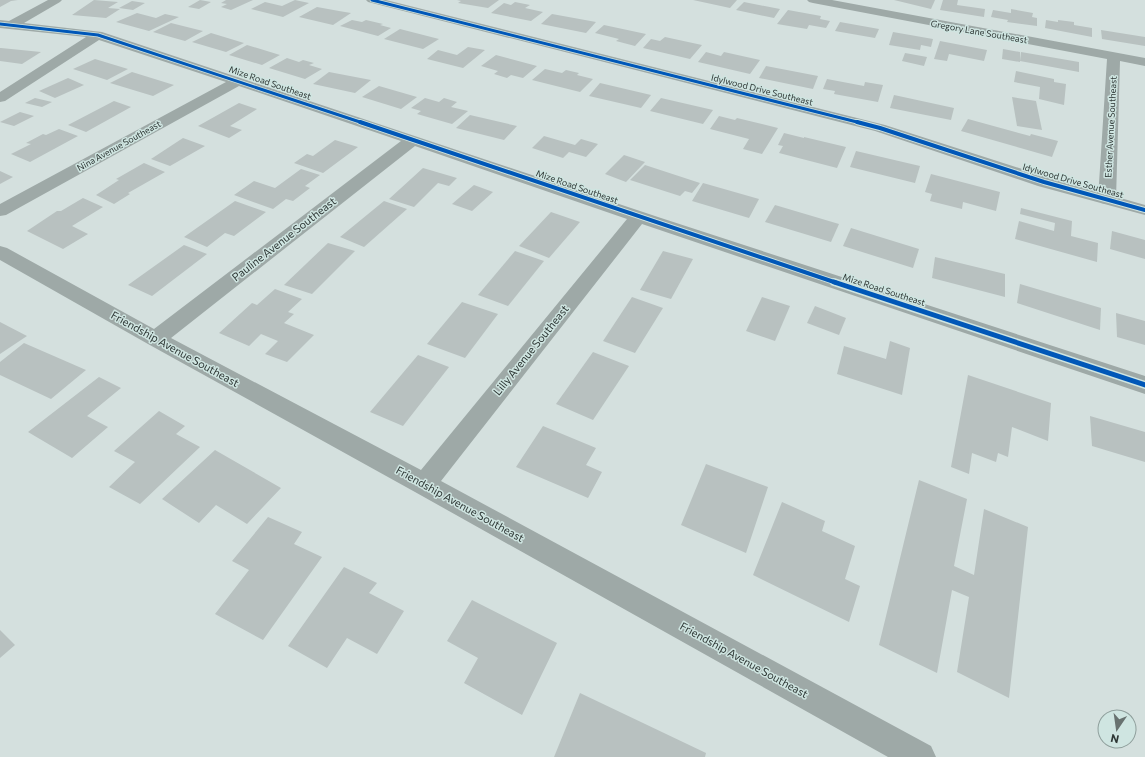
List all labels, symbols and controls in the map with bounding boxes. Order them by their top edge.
street label: Gregory Lane Southeast [930,18,1029,45]
street label: Mize Road Southeast [228,63,313,102]
street label: Idylwood Drive Southeast [710,72,814,108]
street label: Esther Avenue Southeast [1102,76,1119,178]
street label: Nina Avenue Southeast [75,118,163,173]
street label: Idylwood Drive Southeast [1021,161,1125,200]
street label: Mize Road Southeast [535,167,620,206]
street label: Pauline Avenue Southeast [229,194,339,283]
street label: Mize Road Southeast [841,271,927,308]
street label: Lilly Avenue Southeast [490,302,571,397]
street label: Friendship Avenue Southeast [109,308,242,389]
street label: Friendship Avenue Southeast [394,463,527,544]
street label: Friendship Avenue Southeast [678,619,811,700]
north arrow [1097,709,1137,749]
text: N [1109,732,1120,746]

